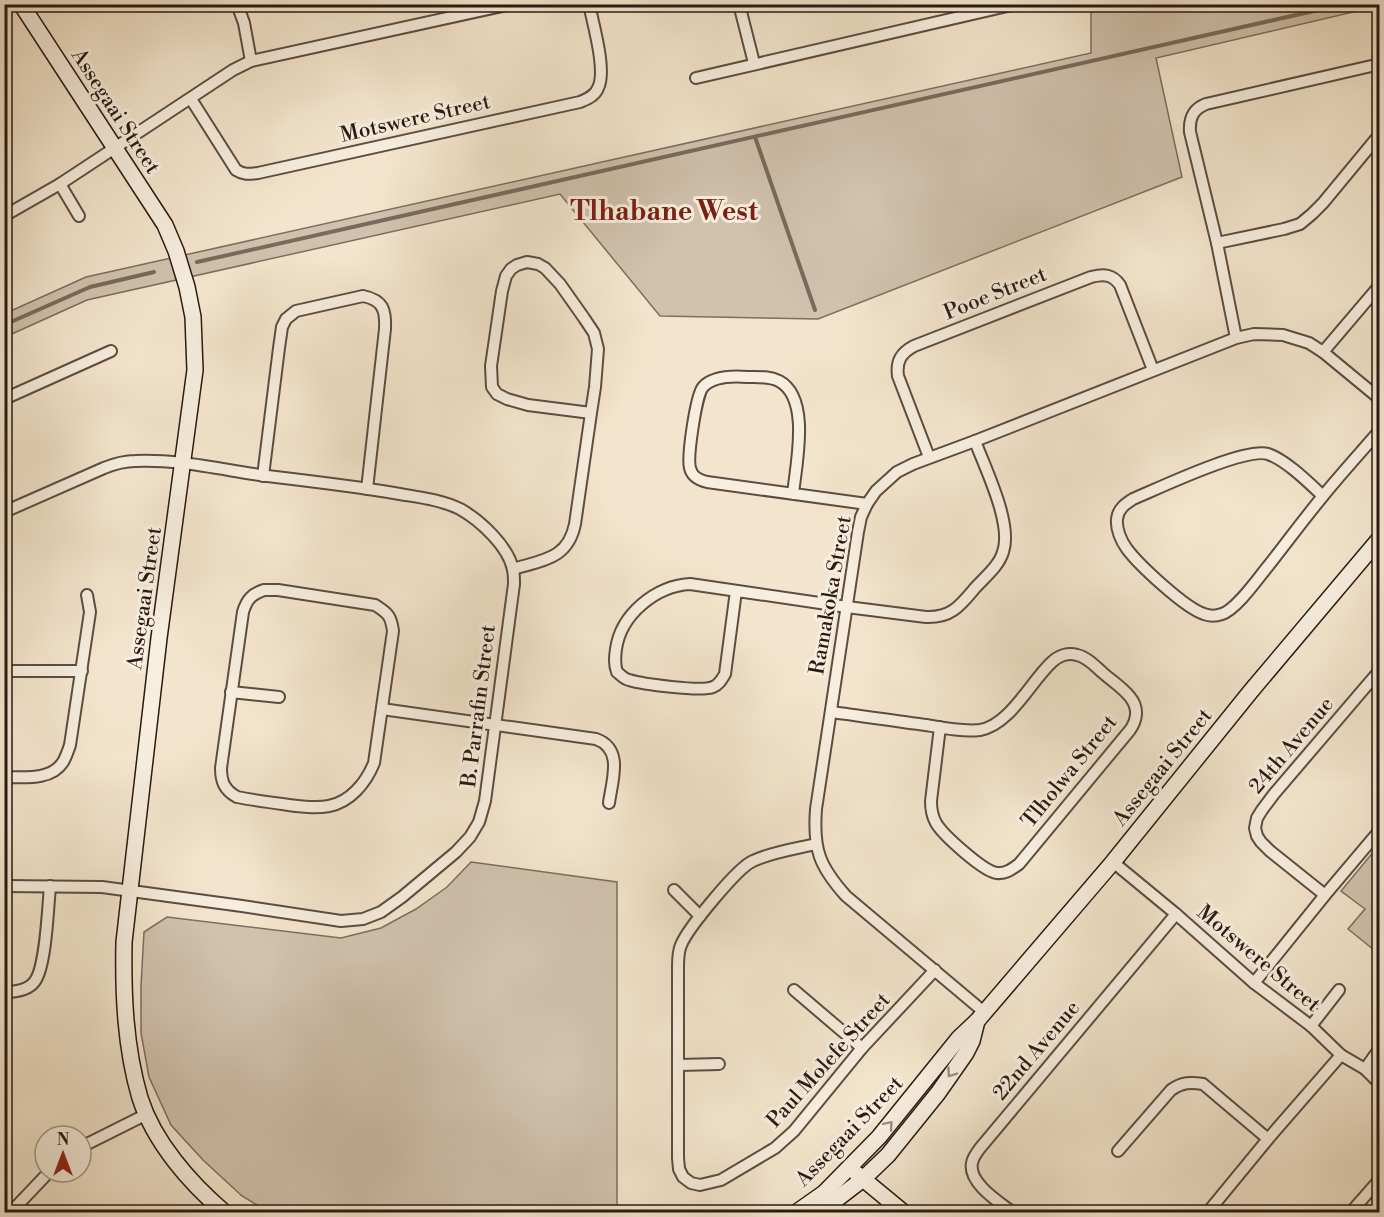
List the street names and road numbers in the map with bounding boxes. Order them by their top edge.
street label: Assegaai Street [65,43,166,179]
street label: Motswere Street [338,89,493,149]
street label: Pooe Street [940,261,1051,326]
street label: Ramakoka Street [804,513,858,677]
street label: Assegaai Street [122,525,168,672]
street label: B. Parrafin Street [456,623,502,790]
street label: 24th Avenue [1244,692,1340,799]
street label: Assegaai Street [1107,703,1218,832]
street label: Tlholwa Street [1016,710,1124,833]
street label: Motswere Street [1191,900,1326,1018]
street label: Paul Molefe Street [761,987,897,1134]
street label: 22nd Avenue [988,996,1086,1106]
street label: Assegaai Street [790,1071,909,1193]

